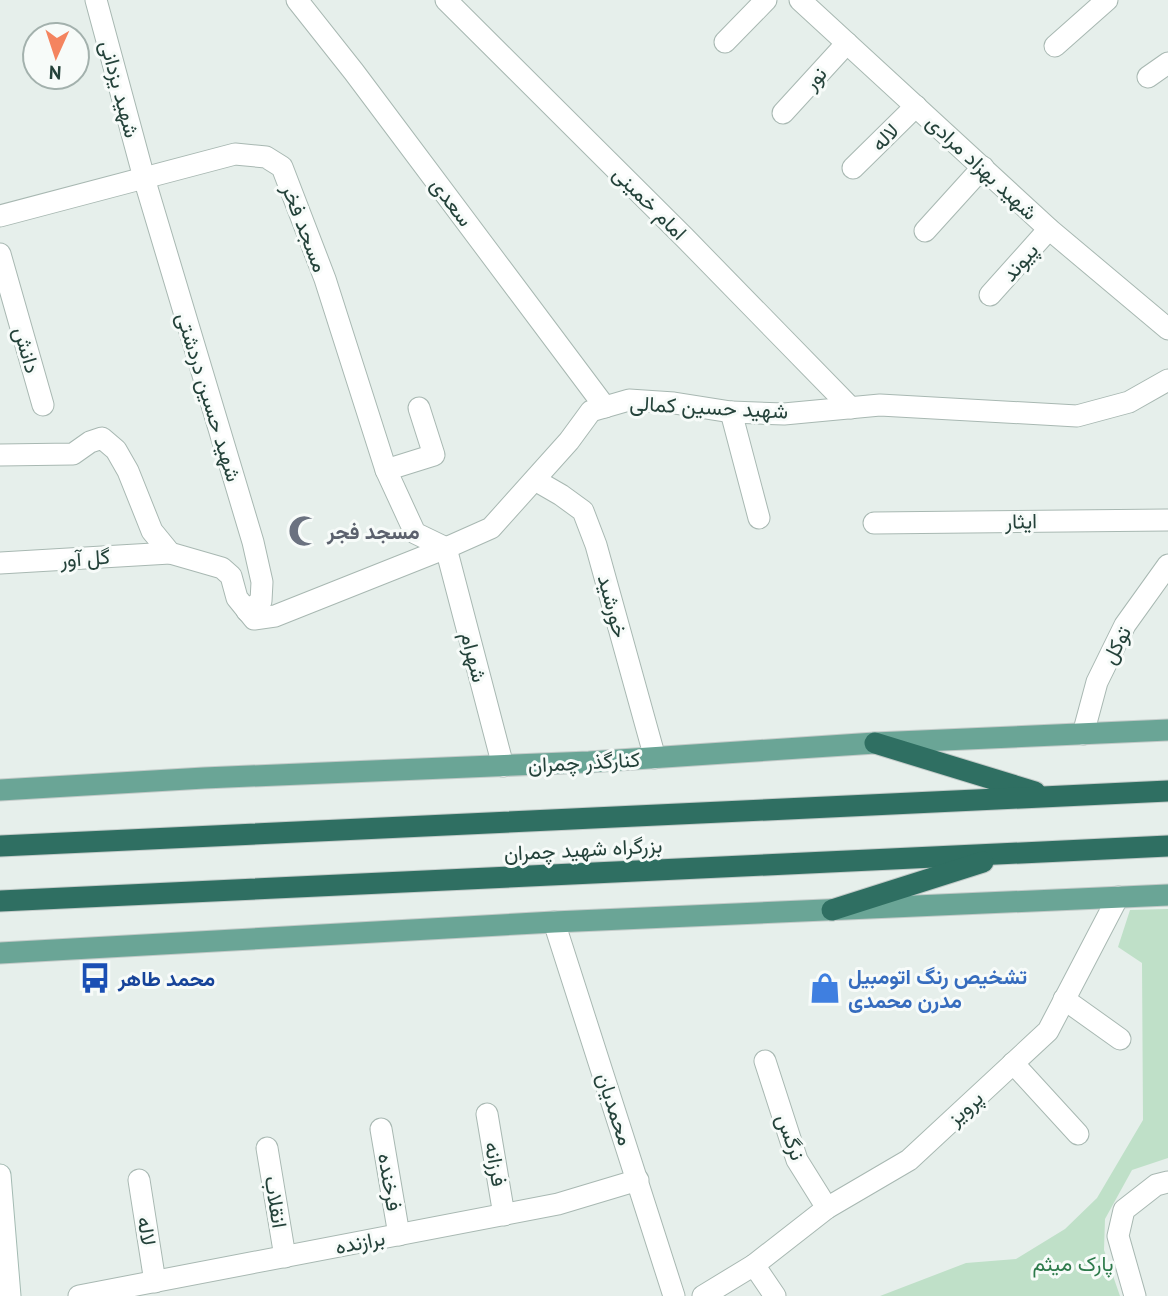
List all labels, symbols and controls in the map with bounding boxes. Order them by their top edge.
north arrow [21,21,91,91]
street label: شهید یزدانی [94,37,146,141]
text: N [48,61,62,85]
street label: نور [797,61,833,96]
street label: شهید بهزاد مرادی [921,108,1043,226]
street label: لاله [865,117,905,157]
street label: امام خمینی [606,160,693,247]
street label: سعدی [425,172,479,232]
street label: مسجد فخر [276,179,334,276]
street label: پیوند [996,237,1045,288]
street label: شهید حسین دردشتی [170,309,248,485]
street label: دانش [8,324,46,376]
street label: شهید حسین کمالی [629,389,789,425]
street label: ایثار [1004,507,1037,535]
mosque icon: مسجد فجر [287,514,321,548]
place label: مسجد فجر [326,518,420,545]
street label: گل آور [58,543,111,573]
street label: خورشید [592,571,634,641]
street label: توکل [1095,621,1137,669]
street label: شهرام [454,629,493,685]
street label: کنارگذر چمران [527,746,641,779]
street label: بزرگراه شهید چمران [503,831,663,868]
bus stop icon: محمد طاهر [78,961,112,995]
place label: تشخیص رنگ اتومبیل مدرن محمدی [848,963,1027,1014]
place label: محمد طاهر [117,965,215,992]
shop icon: تشخیص رنگ اتومبیل مدرن محمدی [808,971,842,1005]
street label: محمدیان [591,1069,639,1149]
street label: پرویز [941,1085,989,1133]
street label: نرگس [770,1110,812,1164]
street label: فرزانه [479,1140,513,1188]
street label: فرخنده [372,1151,408,1213]
street label: انقلاب [259,1174,293,1230]
street label: لاله [131,1215,163,1247]
street label: برازنده [333,1224,387,1260]
park label: پارک میثم [1033,1250,1113,1278]

